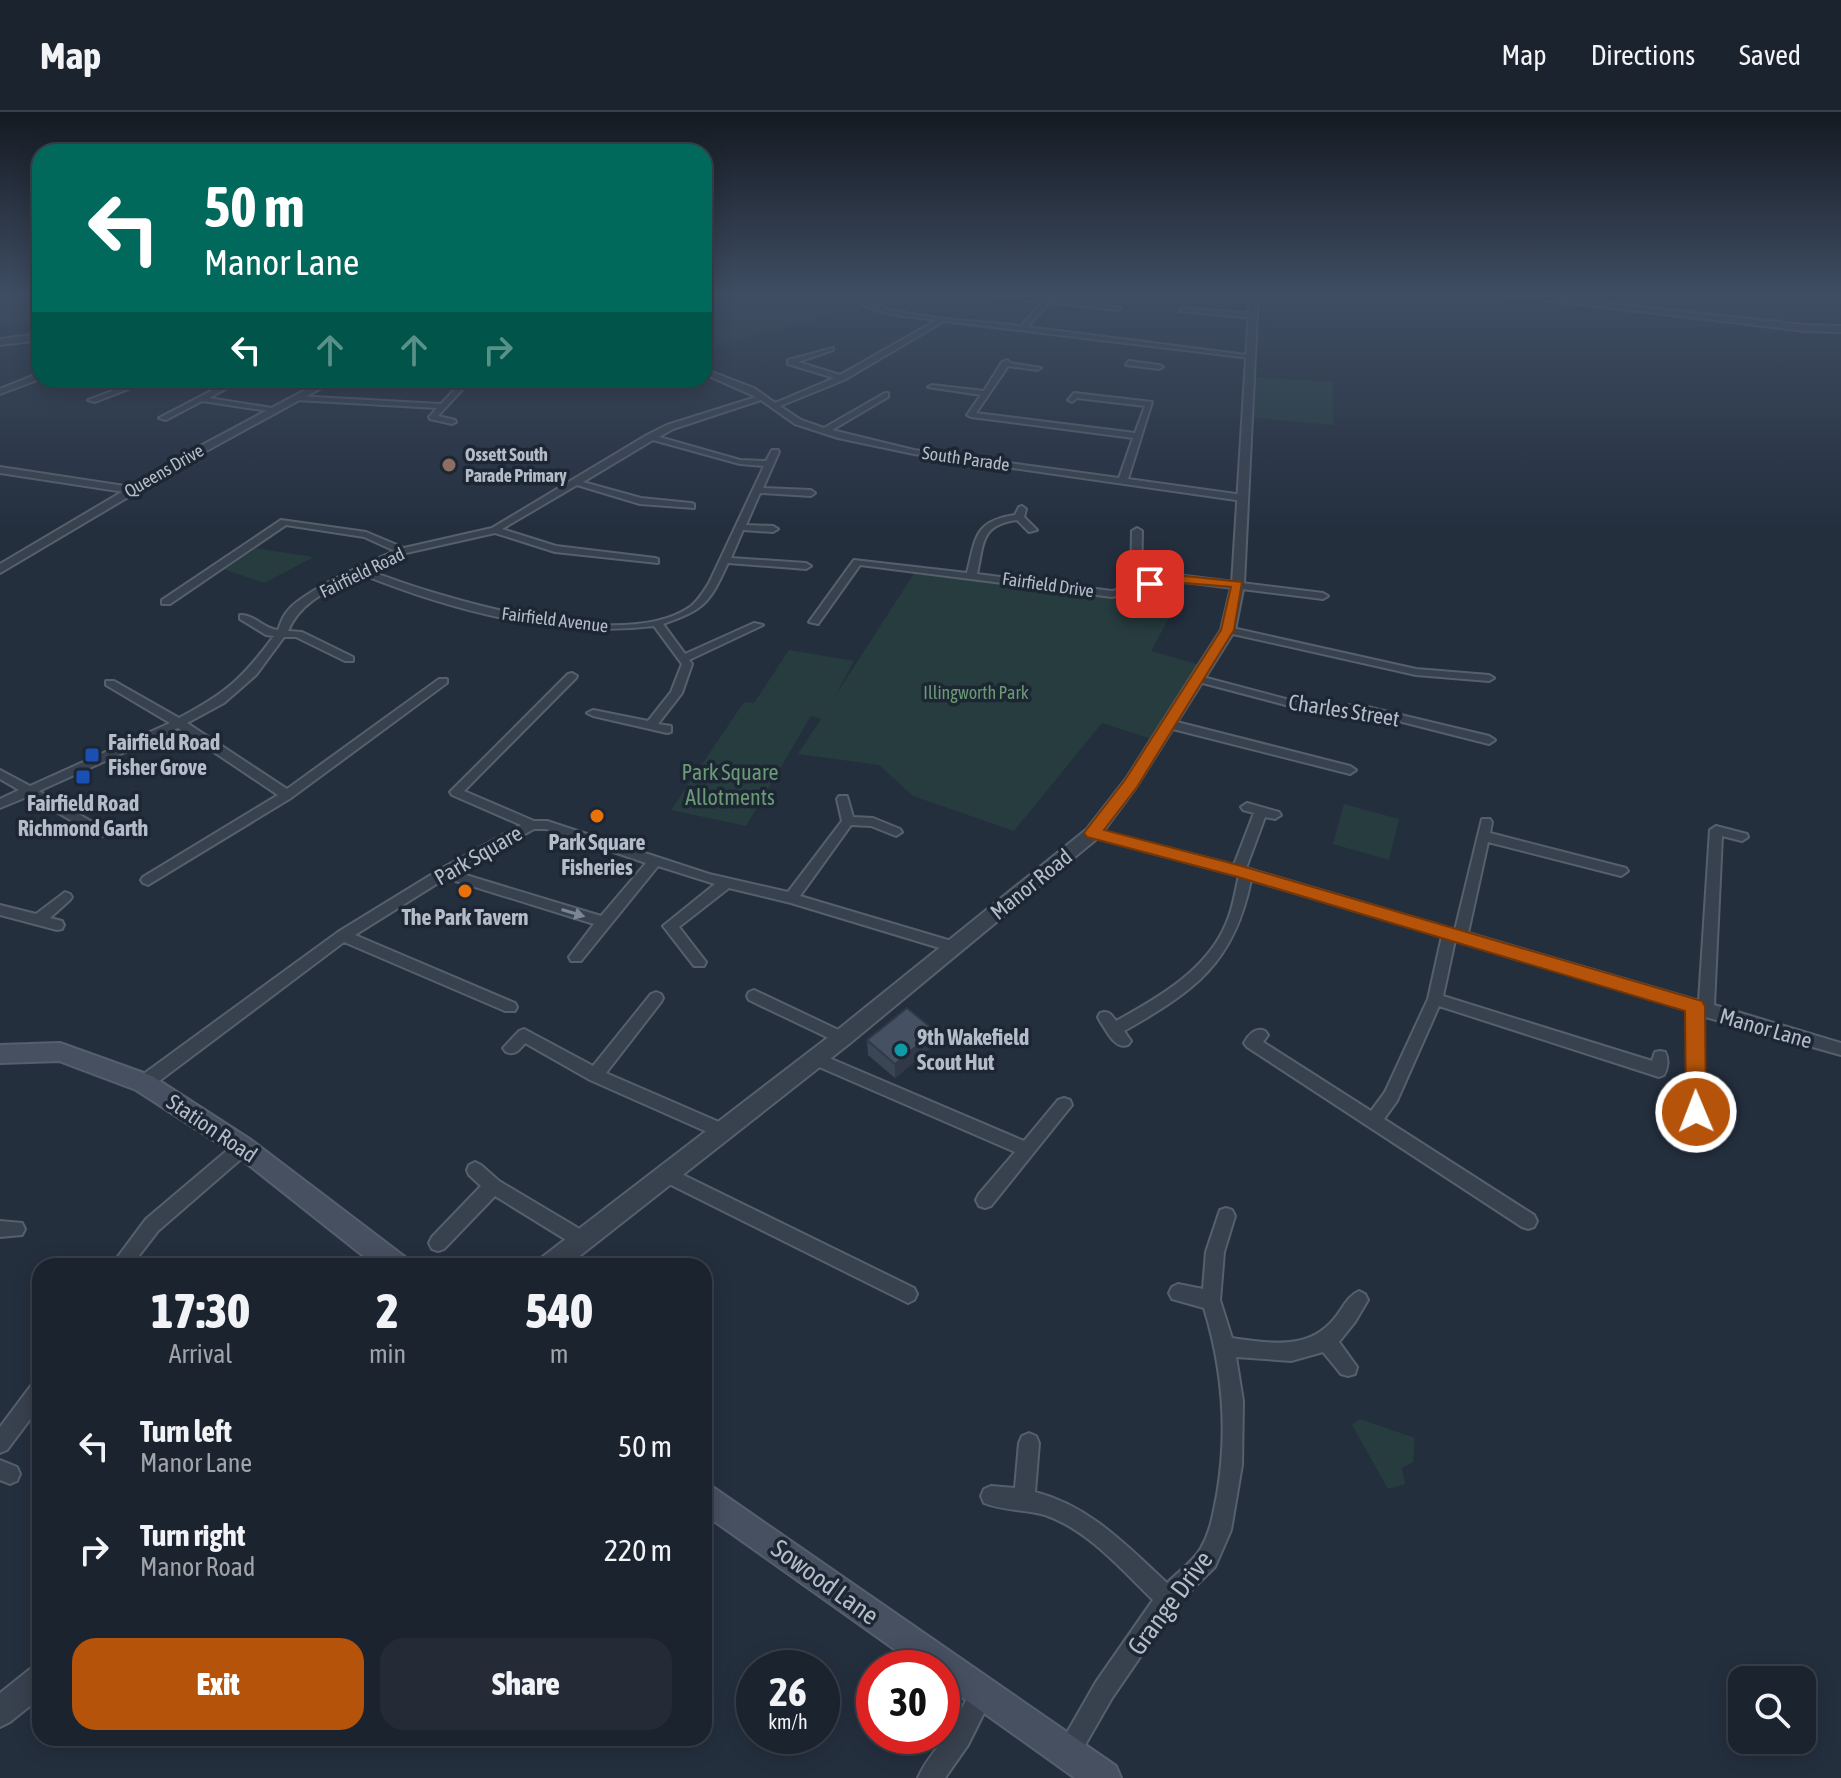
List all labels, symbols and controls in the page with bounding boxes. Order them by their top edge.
text: Map [40,34,101,77]
text: Map [1502,39,1547,71]
text: Directions [1591,39,1695,71]
text: Saved [1739,39,1801,71]
text: 50 m [204,175,305,239]
icon: left [72,176,176,280]
text: Manor Lane [204,241,359,283]
icon: left [224,328,268,372]
icon: ahead [308,328,352,372]
icon: ahead [392,328,436,372]
icon: right [476,328,520,372]
street label: Queens Drive [120,439,207,502]
street label: South Parade [921,442,1011,475]
place label: Ossett South Parade Primary [465,444,567,486]
marker: Ossett South Parade Primary [440,456,458,474]
street label: Fairfield Road [316,543,408,602]
pin [1116,550,1184,618]
icon: arrive [1128,562,1172,606]
street label: Fairfield Drive [1001,568,1095,601]
street label: Fairfield Avenue [501,603,610,636]
park label: Illingworth Park [923,682,1029,703]
street label: Charles Street [1287,688,1401,732]
place label: Fairfield Road Fisher Grove [108,729,220,780]
marker: Fairfield Road Fisher Grove [83,746,101,764]
park label: Park Square Allotments [682,759,778,810]
marker: Fairfield Road Richmond Garth [74,768,92,786]
place label: Fairfield Road Richmond Garth [18,790,148,841]
marker: Park Square Fisheries [588,807,606,825]
street label: Park Square [430,820,526,890]
place label: Park Square Fisheries [549,829,645,880]
street label: Manor Road [985,843,1077,925]
marker: The Park Tavern [456,882,474,900]
place label: The Park Tavern [402,904,529,930]
one-way arrow [561,907,585,919]
street label: Manor Lane [1717,1002,1815,1054]
place label: 9th Wakefield Scout Hut [917,1024,1029,1075]
marker: 9th Wakefield Scout Hut [892,1041,910,1059]
position arrow [1654,1070,1738,1154]
street label: Station Road [162,1088,262,1168]
text: 17:30 [151,1283,250,1338]
text: 2 [376,1283,399,1338]
text: 540 [525,1283,593,1338]
text: Arrival [169,1339,232,1369]
text: min [369,1339,406,1369]
text: m [550,1339,568,1369]
text: Turn left [140,1414,232,1448]
icon: left [72,1424,116,1468]
text: 50 m [618,1429,672,1463]
text: Manor Lane [140,1448,252,1478]
text: Turn right [140,1518,246,1552]
icon: right [72,1528,116,1572]
text: 220 m [604,1533,672,1567]
street label: Sowood Lane [766,1533,884,1631]
street label: Grange Drive [1121,1545,1219,1661]
text: Manor Road [140,1552,255,1582]
button: Exit [72,1638,364,1730]
button: Share [380,1638,672,1730]
speed limit sign: 30 [856,1650,960,1754]
map controls [1728,1666,1816,1754]
button: search [1728,1666,1816,1754]
text: 26 [769,1669,807,1714]
text: km/h [768,1710,808,1733]

